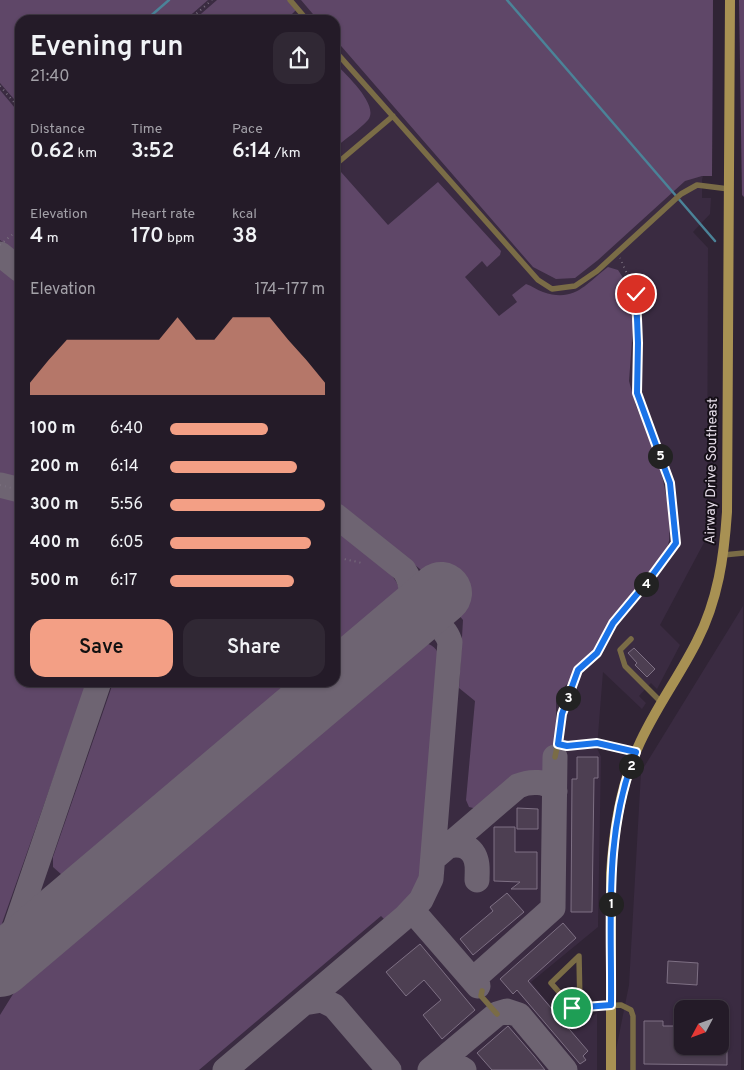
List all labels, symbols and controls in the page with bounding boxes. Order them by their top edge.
text: Evening run [30,30,184,66]
button: share [273,32,325,84]
text: 21:40 [30,67,70,87]
text: Distance [30,121,85,138]
text: Time [131,121,162,138]
text: Pace [232,121,263,138]
text: 0.62 [30,138,74,165]
text: 3:52 [131,138,174,165]
text: 6:14 [232,138,271,165]
text: km [74,145,97,162]
text: /km [271,145,301,162]
text: Elevation [30,206,88,223]
text: Heart rate [131,206,195,223]
text: kcal [232,206,257,223]
text: 4 [30,223,43,250]
text: 170 [131,223,164,250]
text: 38 [232,223,258,250]
text: m [43,230,59,247]
text: bpm [164,230,195,247]
pin [615,273,657,315]
text: Elevation [30,280,96,300]
text: 174–177 m [254,280,325,300]
icon: check [622,280,650,308]
street label: Airway Drive Southeast [702,398,722,544]
text: 100 m [30,419,76,439]
text: 6:40 [110,419,143,439]
pin: 5 [648,444,672,468]
text: 5 [656,448,665,465]
text: 200 m [30,457,79,477]
text: 6:14 [110,457,139,477]
text: 300 m [30,495,78,515]
text: 5:56 [110,495,143,515]
text: 400 m [30,533,79,553]
text: 6:05 [110,533,143,553]
text: 500 m [30,571,79,591]
text: 6:17 [110,571,137,591]
pin: 4 [634,572,658,596]
text: 4 [642,576,651,593]
button: Save [30,619,173,677]
button: Share [183,619,325,677]
pin: 3 [556,686,580,710]
text: 3 [564,690,573,707]
pin: 2 [618,754,644,778]
text: 2 [627,758,636,775]
pin: 1 [598,892,624,916]
text: 1 [609,896,614,913]
pin [551,987,593,1029]
icon: arrive [558,994,586,1022]
north arrow [674,1000,729,1055]
map controls [674,1000,729,1055]

